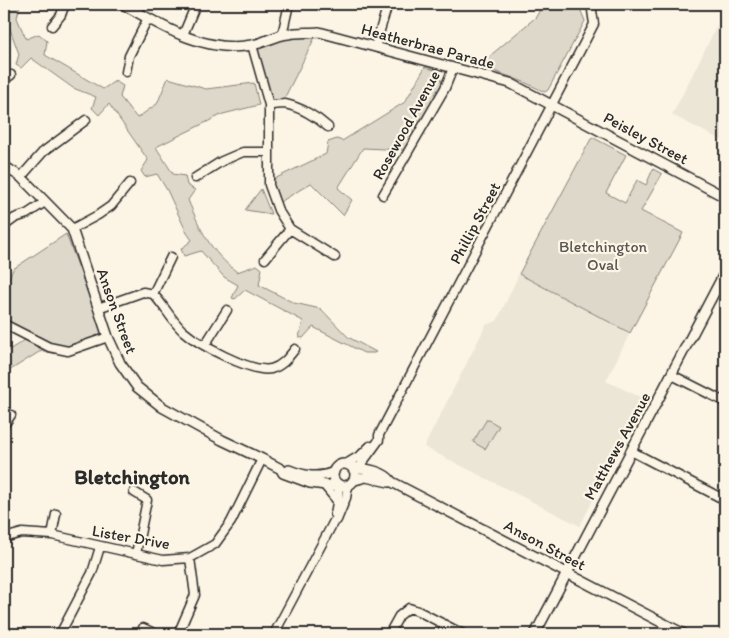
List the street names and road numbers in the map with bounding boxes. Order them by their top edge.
street label: Heatherbrae Parade [359,19,497,73]
street label: Rosewood Avenue [368,67,444,183]
street label: Peisley Street [600,108,692,168]
street label: Phillip Street [446,179,504,267]
street label: Anson Street [93,266,141,356]
street label: Matthews Avenue [580,389,654,503]
street label: Anson Street [501,516,589,574]
street label: Lister Drive [91,521,171,553]

